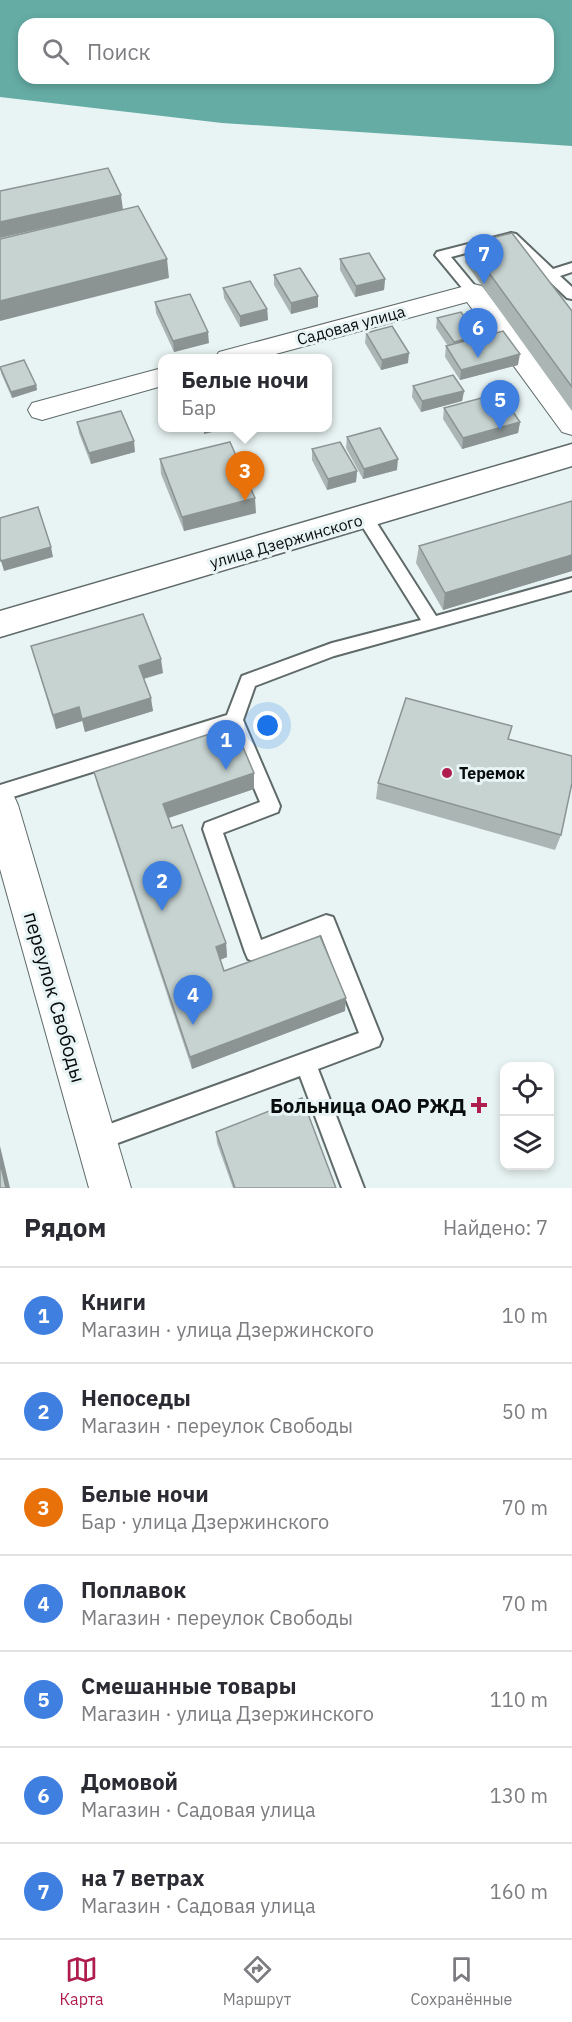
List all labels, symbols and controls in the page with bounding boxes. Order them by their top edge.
search box [18,18,554,84]
icon: search [39,35,72,68]
text: Поиск [87,37,151,66]
pin: 7 [464,234,504,284]
street label: Садовая улица [295,301,408,349]
pin: 6 [458,308,498,358]
popup [158,354,332,432]
text: Белые ночи [181,365,309,394]
pin: 5 [480,380,520,430]
text: Бар [181,394,216,421]
pin: 3 [226,452,264,501]
street label: улица Дзержинского [207,510,365,572]
your location [253,711,282,740]
pin: 1 [206,720,246,770]
place label: Теремок [459,763,525,783]
marker: Теремок [440,766,454,780]
pin: 2 [142,862,182,911]
street label: переулок Свободы [18,908,92,1086]
pin: 4 [174,976,212,1025]
map controls [500,1062,554,1170]
button: locate [500,1062,554,1116]
place label: Больница ОАО РЖД [270,1092,466,1119]
marker: Больница ОАО РЖД [470,1096,488,1114]
button: layers [500,1116,554,1170]
text: Рядом [24,1210,106,1244]
text: Найдено: 7 [443,1214,548,1241]
text: Книги [81,1287,146,1316]
text: 1 [38,1302,50,1329]
text: 10 m [502,1302,548,1329]
text: Магазин · улица Дзержинского [81,1316,374,1343]
text: Непоседы [81,1383,191,1412]
text: 2 [38,1398,50,1425]
text: 50 m [502,1398,548,1425]
text: Магазин · переулок Свободы [81,1412,353,1439]
text: Белые ночи [81,1479,209,1508]
text: 3 [38,1494,50,1521]
text: 70 m [502,1494,548,1521]
text: Бар · улица Дзержинского [81,1508,329,1535]
text: Поплавок [81,1575,186,1604]
text: 4 [38,1590,50,1617]
text: 70 m [502,1590,548,1617]
text: Магазин · переулок Свободы [81,1604,353,1631]
text: Смешанные товары [81,1671,297,1700]
text: 5 [38,1686,50,1713]
text: 110 m [490,1686,548,1713]
text: Магазин · улица Дзержинского [81,1700,374,1727]
text: Домовой [81,1767,178,1796]
text: 6 [38,1782,50,1809]
text: 130 m [490,1782,548,1809]
text: Магазин · Садовая улица [81,1796,316,1823]
text: на 7 ветрах [81,1863,205,1892]
text: 7 [38,1878,50,1905]
text: 160 m [490,1878,548,1905]
text: Магазин · Садовая улица [81,1892,316,1919]
tab: Карта [60,1953,104,2009]
tab: Маршрут [223,1953,291,2009]
tab: Сохранённые [410,1953,512,2009]

